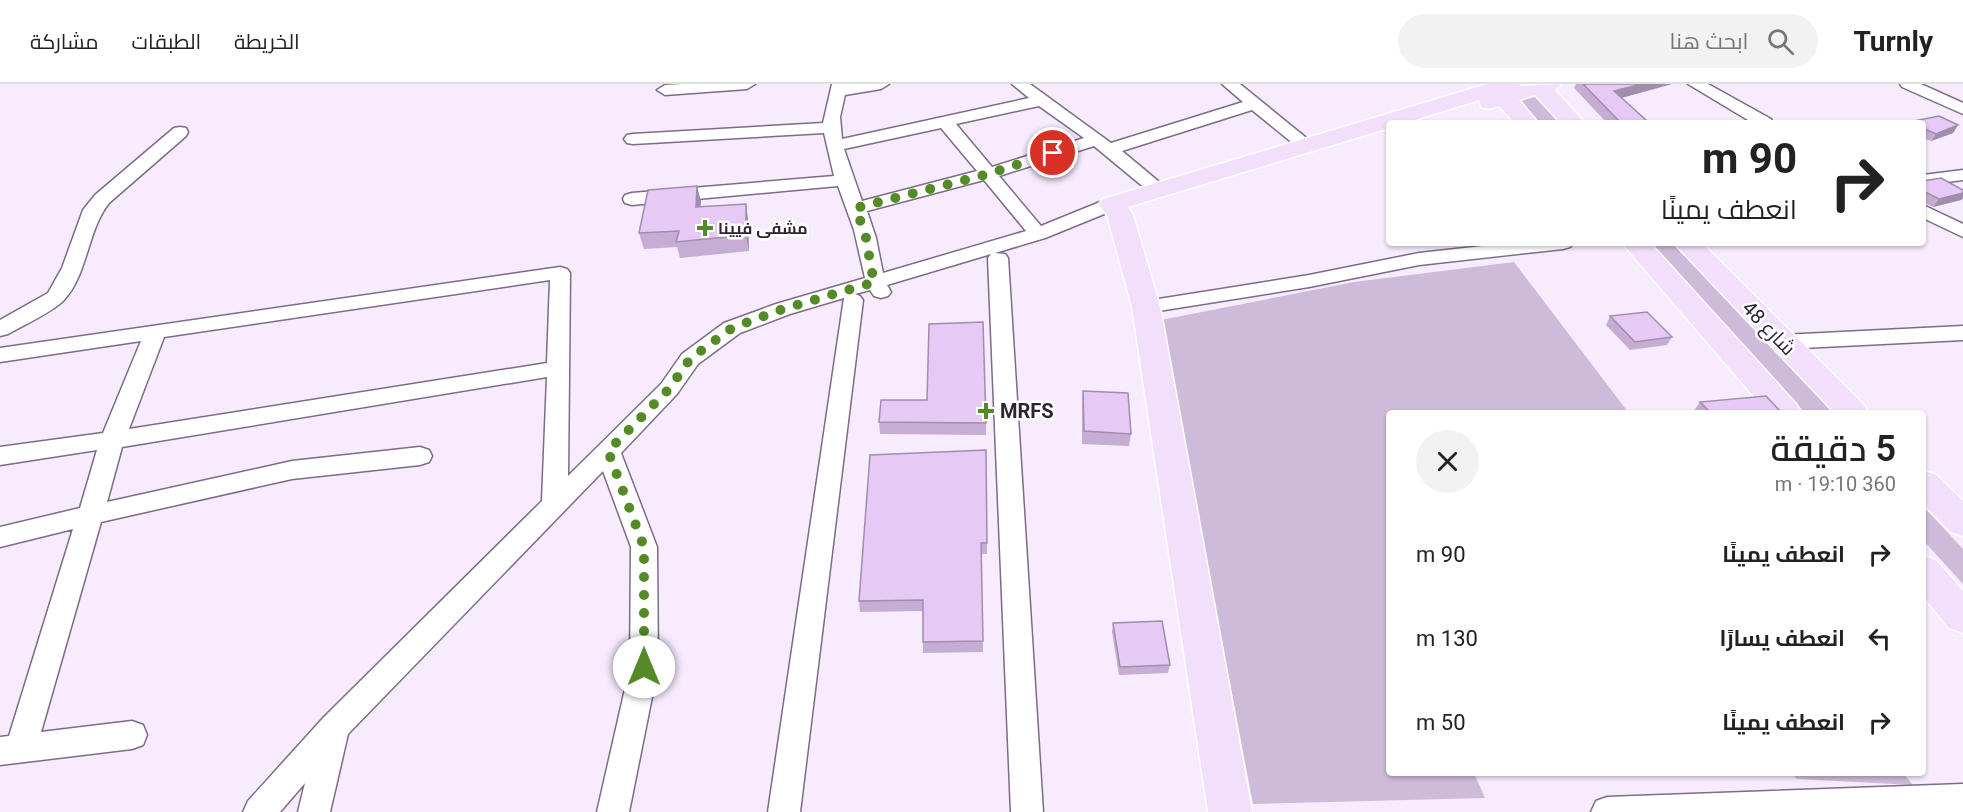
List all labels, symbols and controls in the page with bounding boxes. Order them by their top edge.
search box [1398,14,1818,68]
icon: search [1764,25,1797,58]
text: Turnly [1854,25,1933,58]
text: ابحث هنا [1670,29,1749,54]
text: مشاركة [30,30,99,54]
text: الطبقات [132,30,201,54]
text: الخريطة [234,30,300,54]
pin [1027,127,1078,178]
text: 90 m [1702,134,1797,183]
icon: arrive [1036,136,1069,169]
icon: right [1818,144,1896,222]
text: انعطف يمينًا [1661,194,1797,226]
marker: مشفى فيينا [696,219,714,237]
place label: مشفى فيينا [718,219,808,238]
street label: 48 شارع [1736,296,1801,362]
place label: MRFS [1000,399,1054,423]
marker: MRFS [977,402,995,420]
text: 5 دقيقة [1771,428,1896,470]
button: close [1416,430,1479,493]
text: 360 m · 19:10 [1775,472,1896,496]
icon: right [1863,538,1896,571]
text: 90 m [1416,542,1466,567]
text: انعطف يمينًا [1722,542,1845,567]
icon: left [1863,622,1896,655]
text: 130 m [1416,626,1478,651]
text: انعطف يسارًا [1720,626,1845,651]
position arrow [612,635,676,699]
icon: right [1863,706,1896,739]
text: 50 m [1416,710,1466,735]
text: انعطف يمينًا [1722,710,1845,735]

